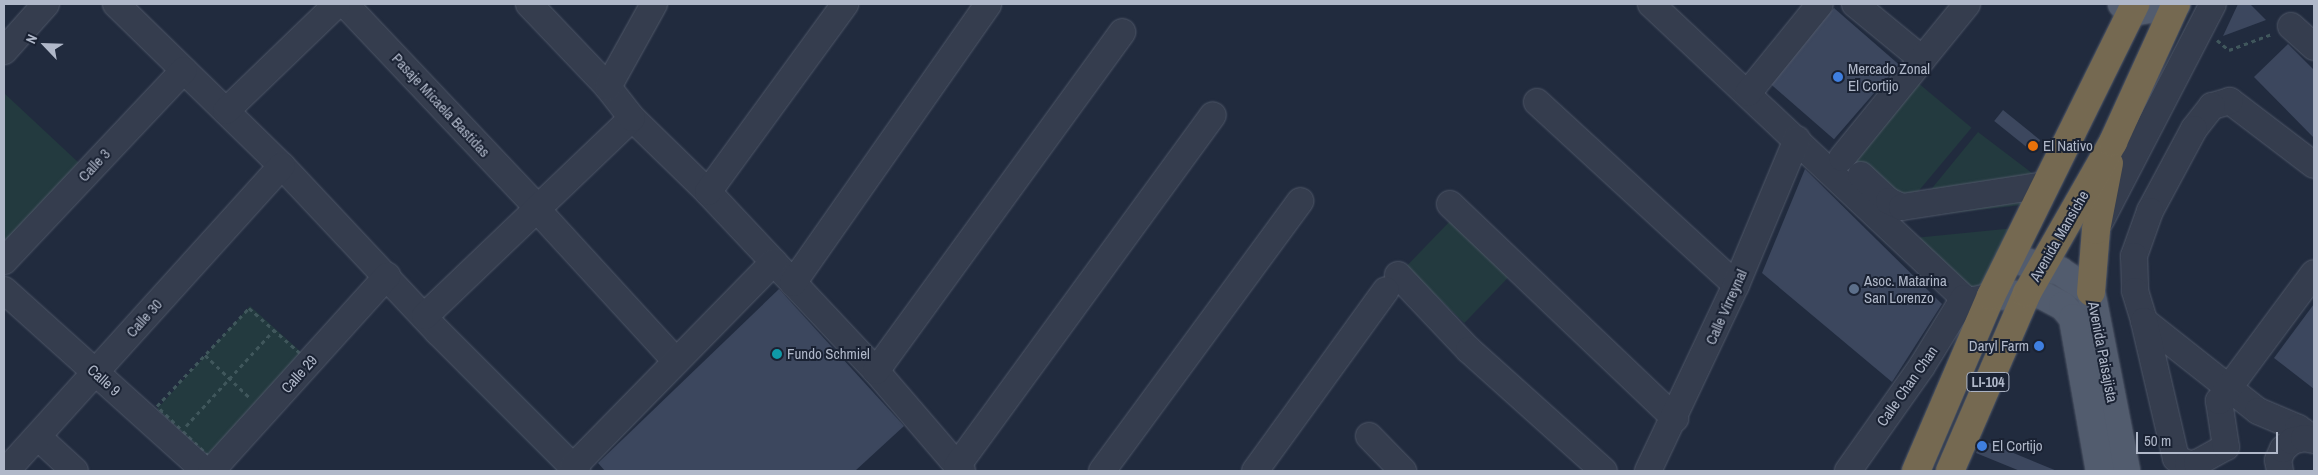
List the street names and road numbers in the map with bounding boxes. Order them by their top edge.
street label: Pasaje Micaela Bastidas [388,49,494,161]
street label: Calle 3 [74,145,114,185]
street label: Avenida Mansiche [2026,187,2092,285]
street label: Calle Virreynal [1701,267,1751,347]
street label: Calle 30 [122,295,166,341]
street label: Avenida Paisajista [2084,300,2122,404]
street label: Calle Chan Chan [1873,342,1941,430]
street label: Calle 29 [277,351,321,397]
street label: Calle 9 [84,361,124,399]
road number: LI-104 [1966,371,2010,394]

